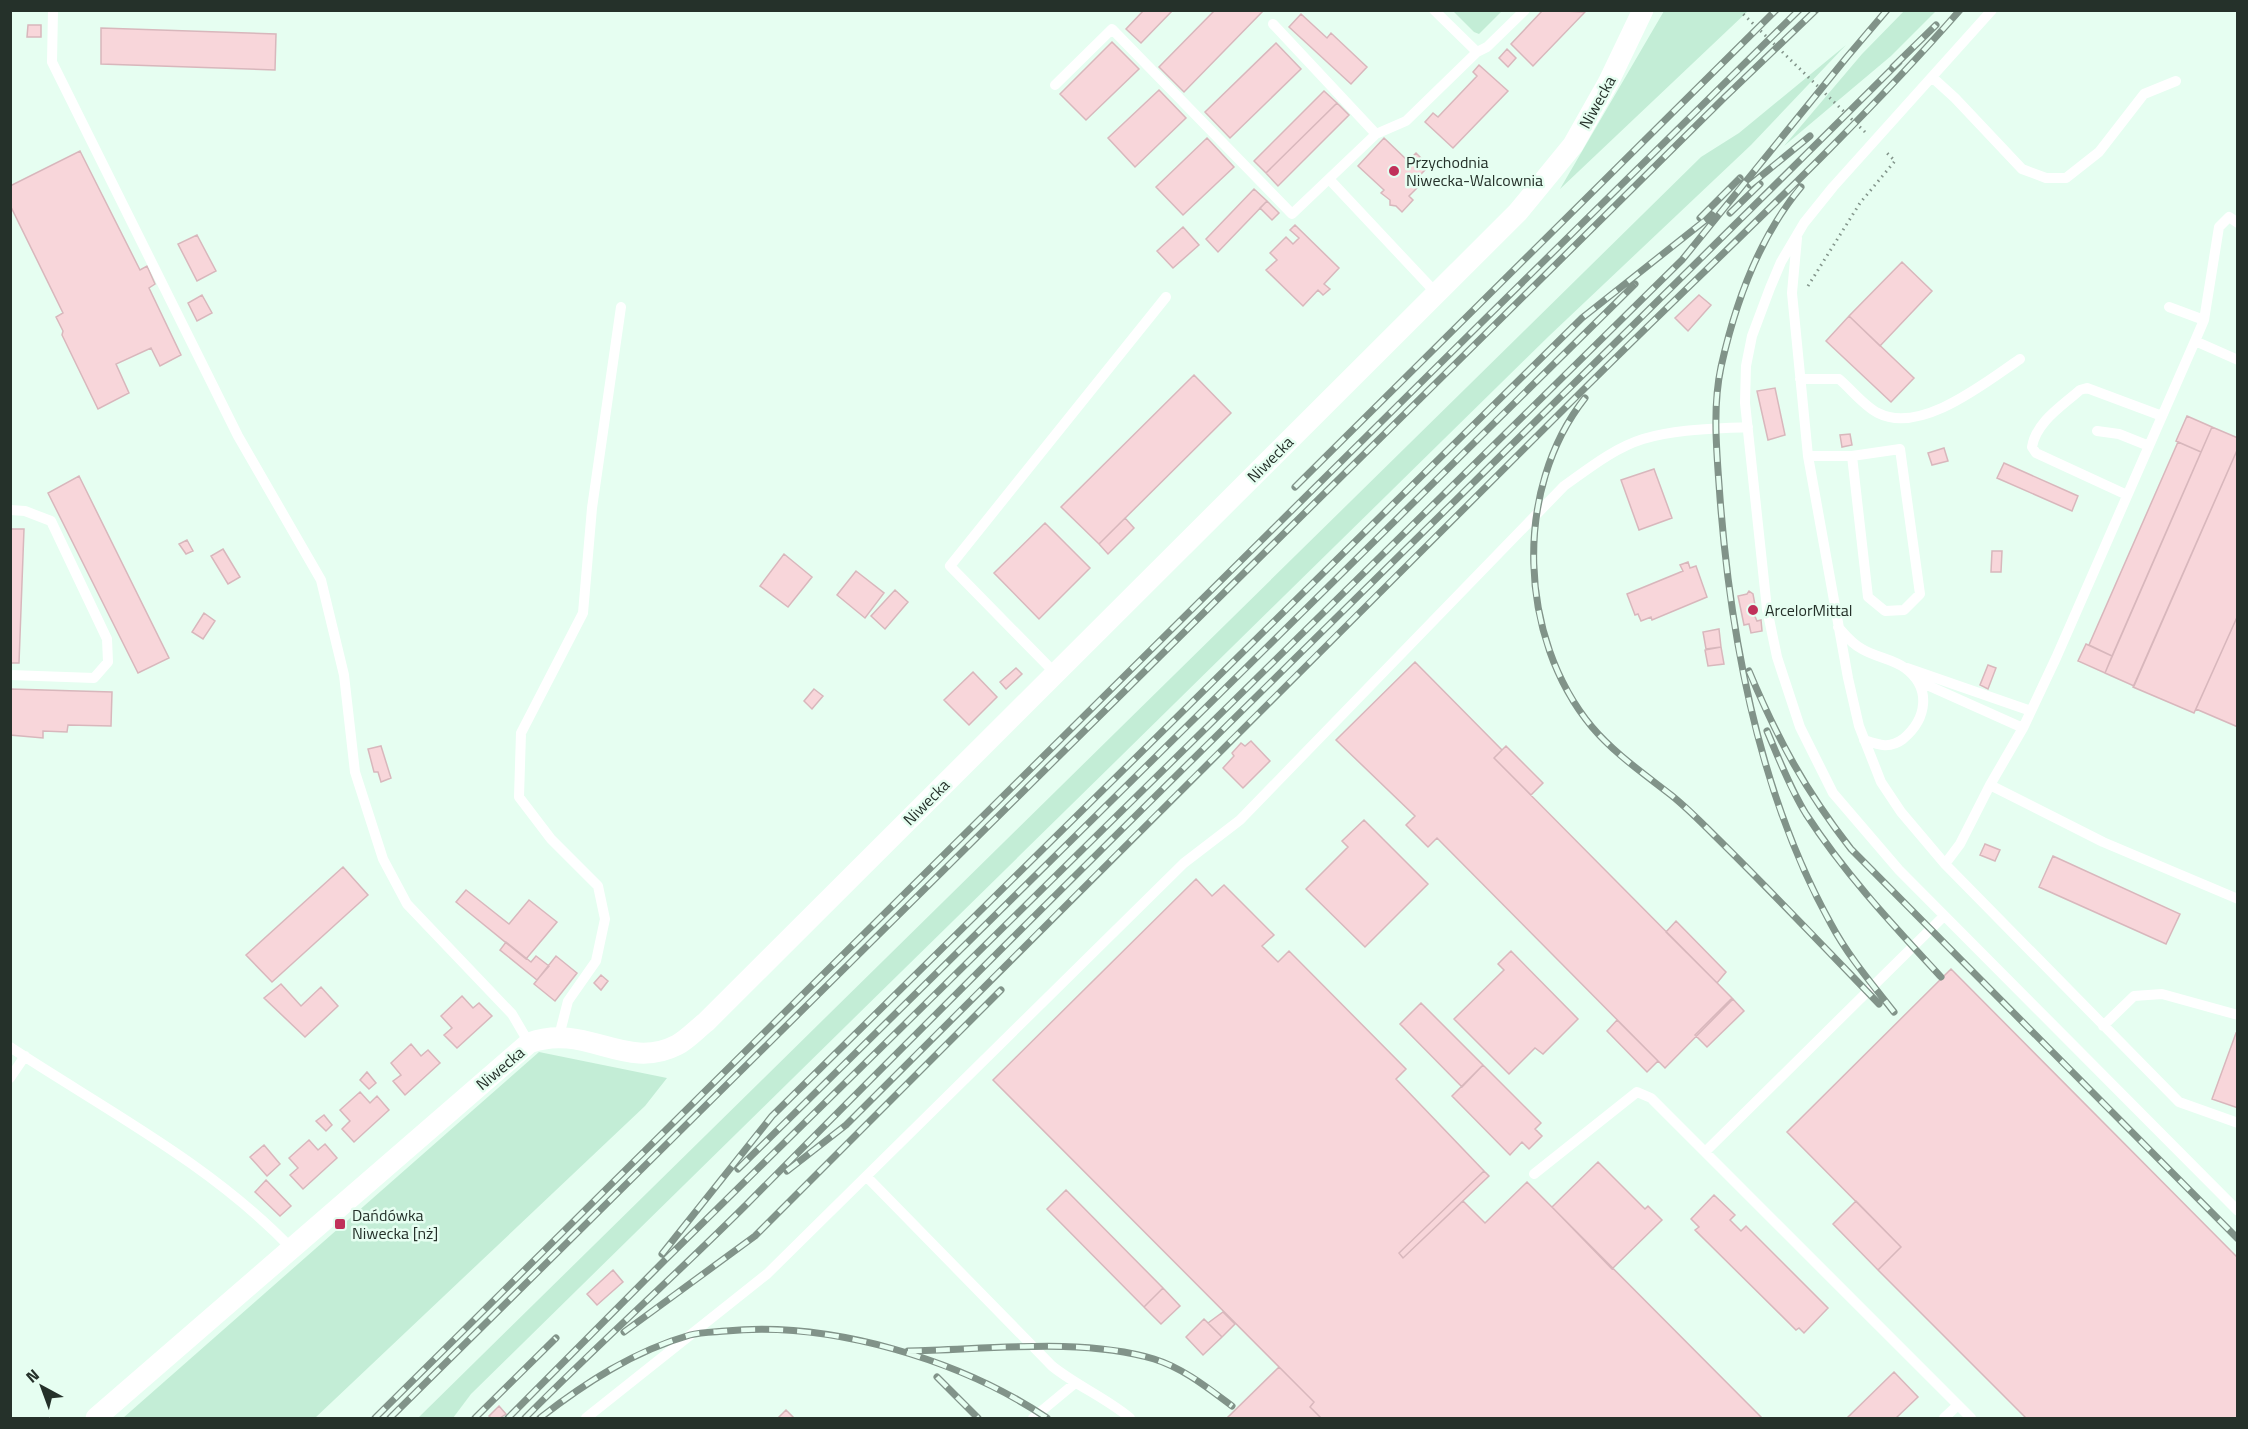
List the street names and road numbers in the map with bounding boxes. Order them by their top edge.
street label: Niwecka [1573,71,1621,133]
street label: Niwecka [1241,430,1299,488]
street label: Niwecka [897,773,955,831]
street label: Niwecka [470,1040,530,1096]

